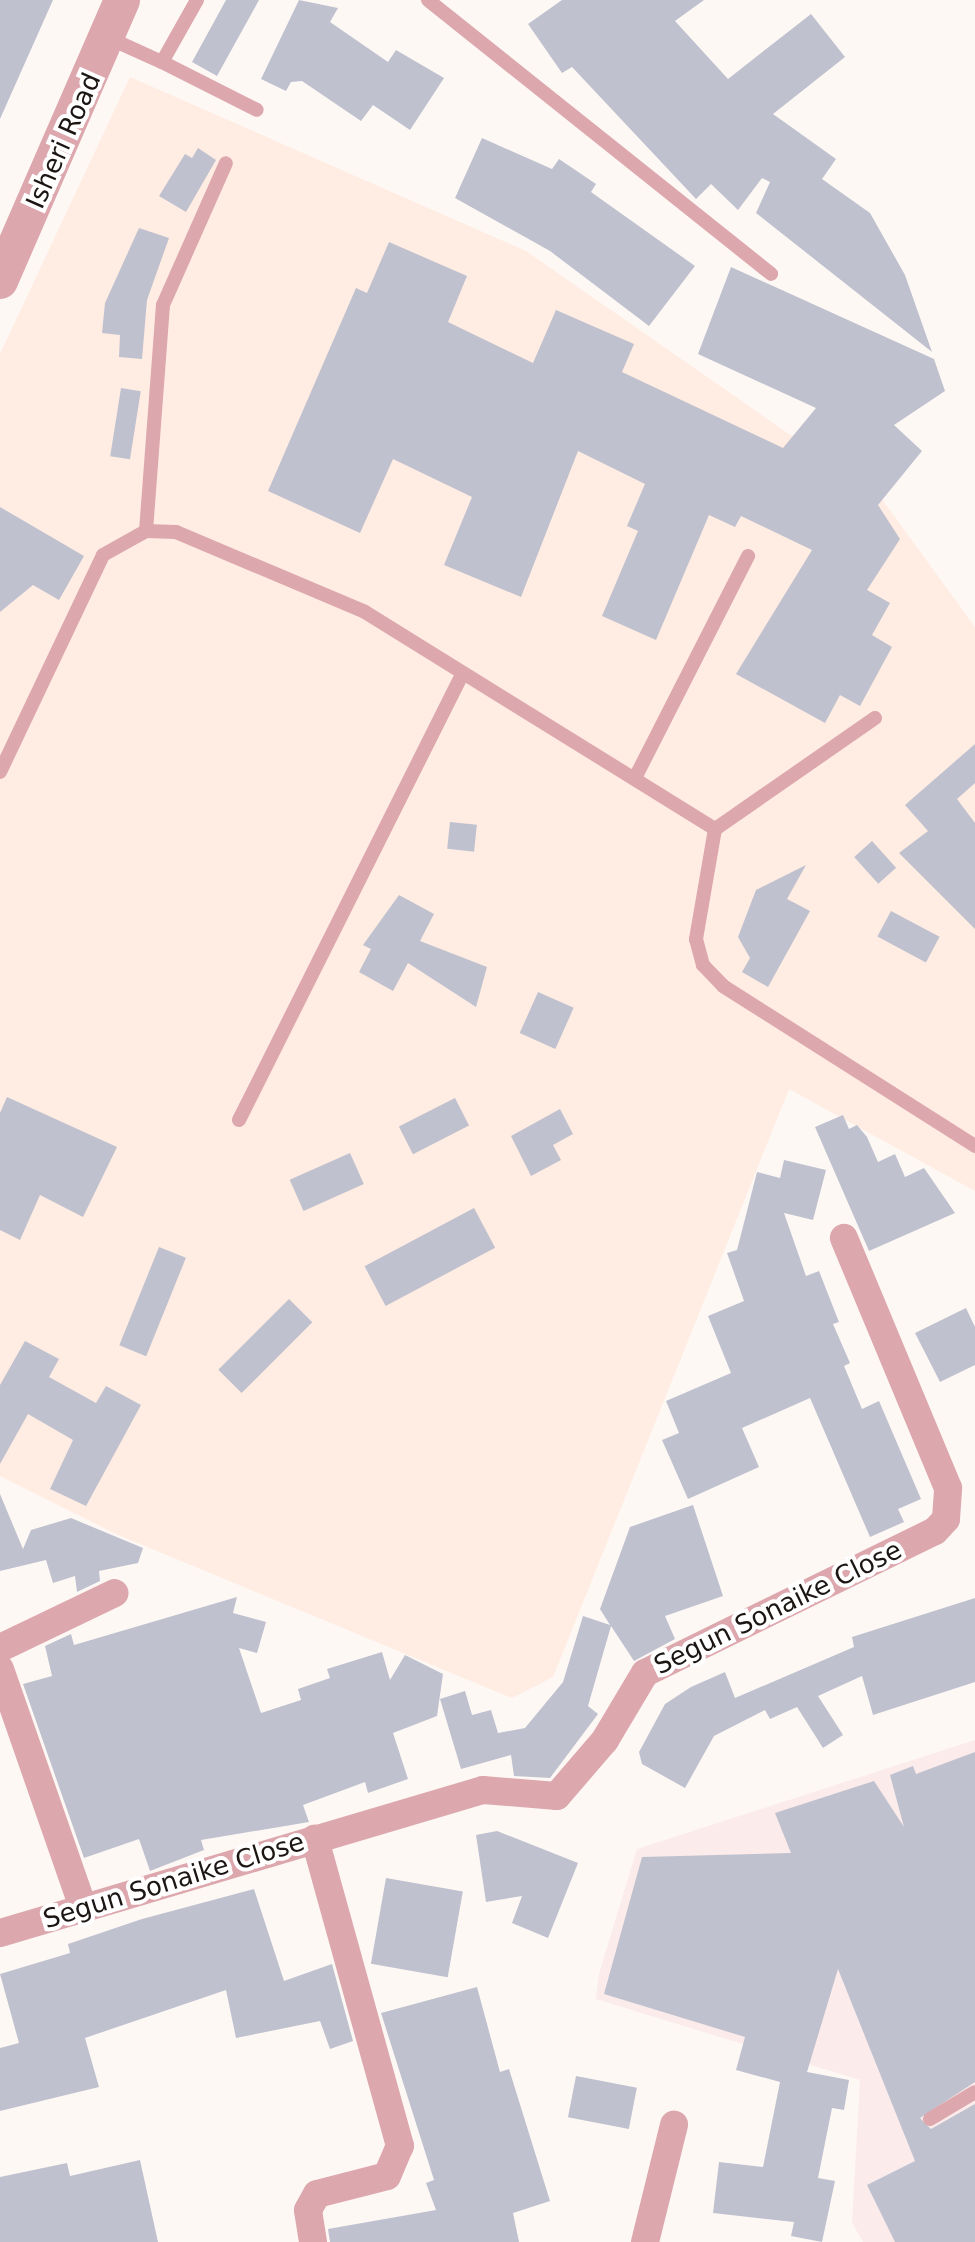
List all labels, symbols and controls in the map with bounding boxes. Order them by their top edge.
street label: Isheri Road [20,68,108,214]
street label: Segun Sonaike Close [649,1534,907,1682]
street label: Segun Sonaike Close [40,1826,308,1936]

